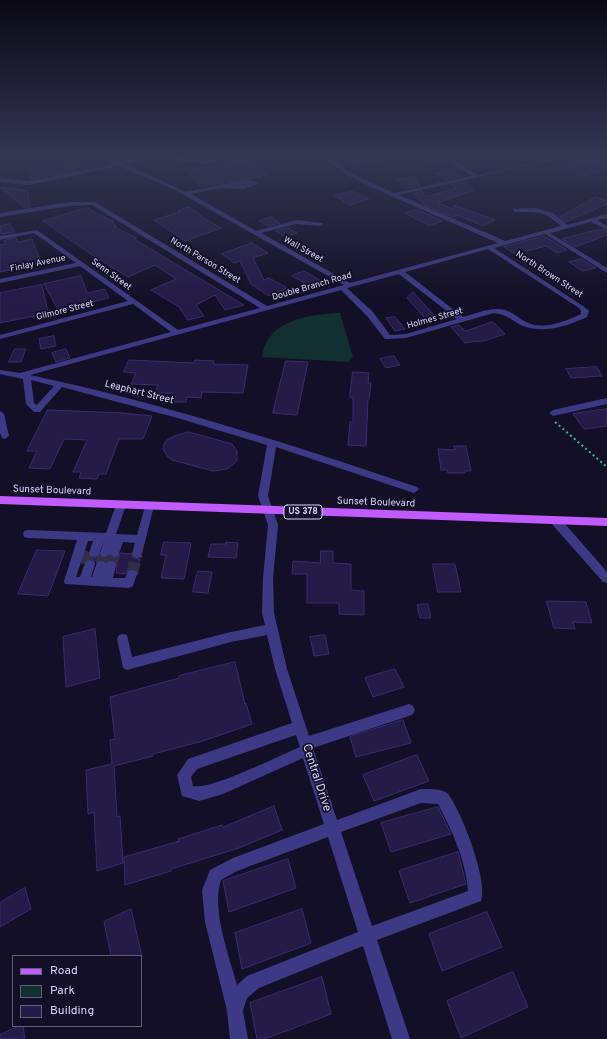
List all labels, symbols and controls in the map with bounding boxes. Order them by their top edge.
street label: Wall Street [281,235,325,265]
street label: North Parson Street [168,236,242,286]
street label: North Brown Street [513,249,585,301]
street label: Finlay Avenue [9,253,67,275]
street label: Senn Street [89,257,133,293]
street label: Double Branch Road [271,270,353,304]
street label: Gilmore Street [35,299,95,323]
street label: Holmes Street [406,306,464,332]
street label: Leaphart Street [103,379,175,407]
street label: Sunset Boulevard [13,484,91,498]
street label: Sunset Boulevard [337,496,415,510]
road number: US 378 [284,505,322,519]
street label: Central Drive [298,742,334,814]
legend [12,955,142,1027]
text: Road [50,963,78,979]
text: Park [50,983,75,999]
text: Building [50,1003,94,1019]

